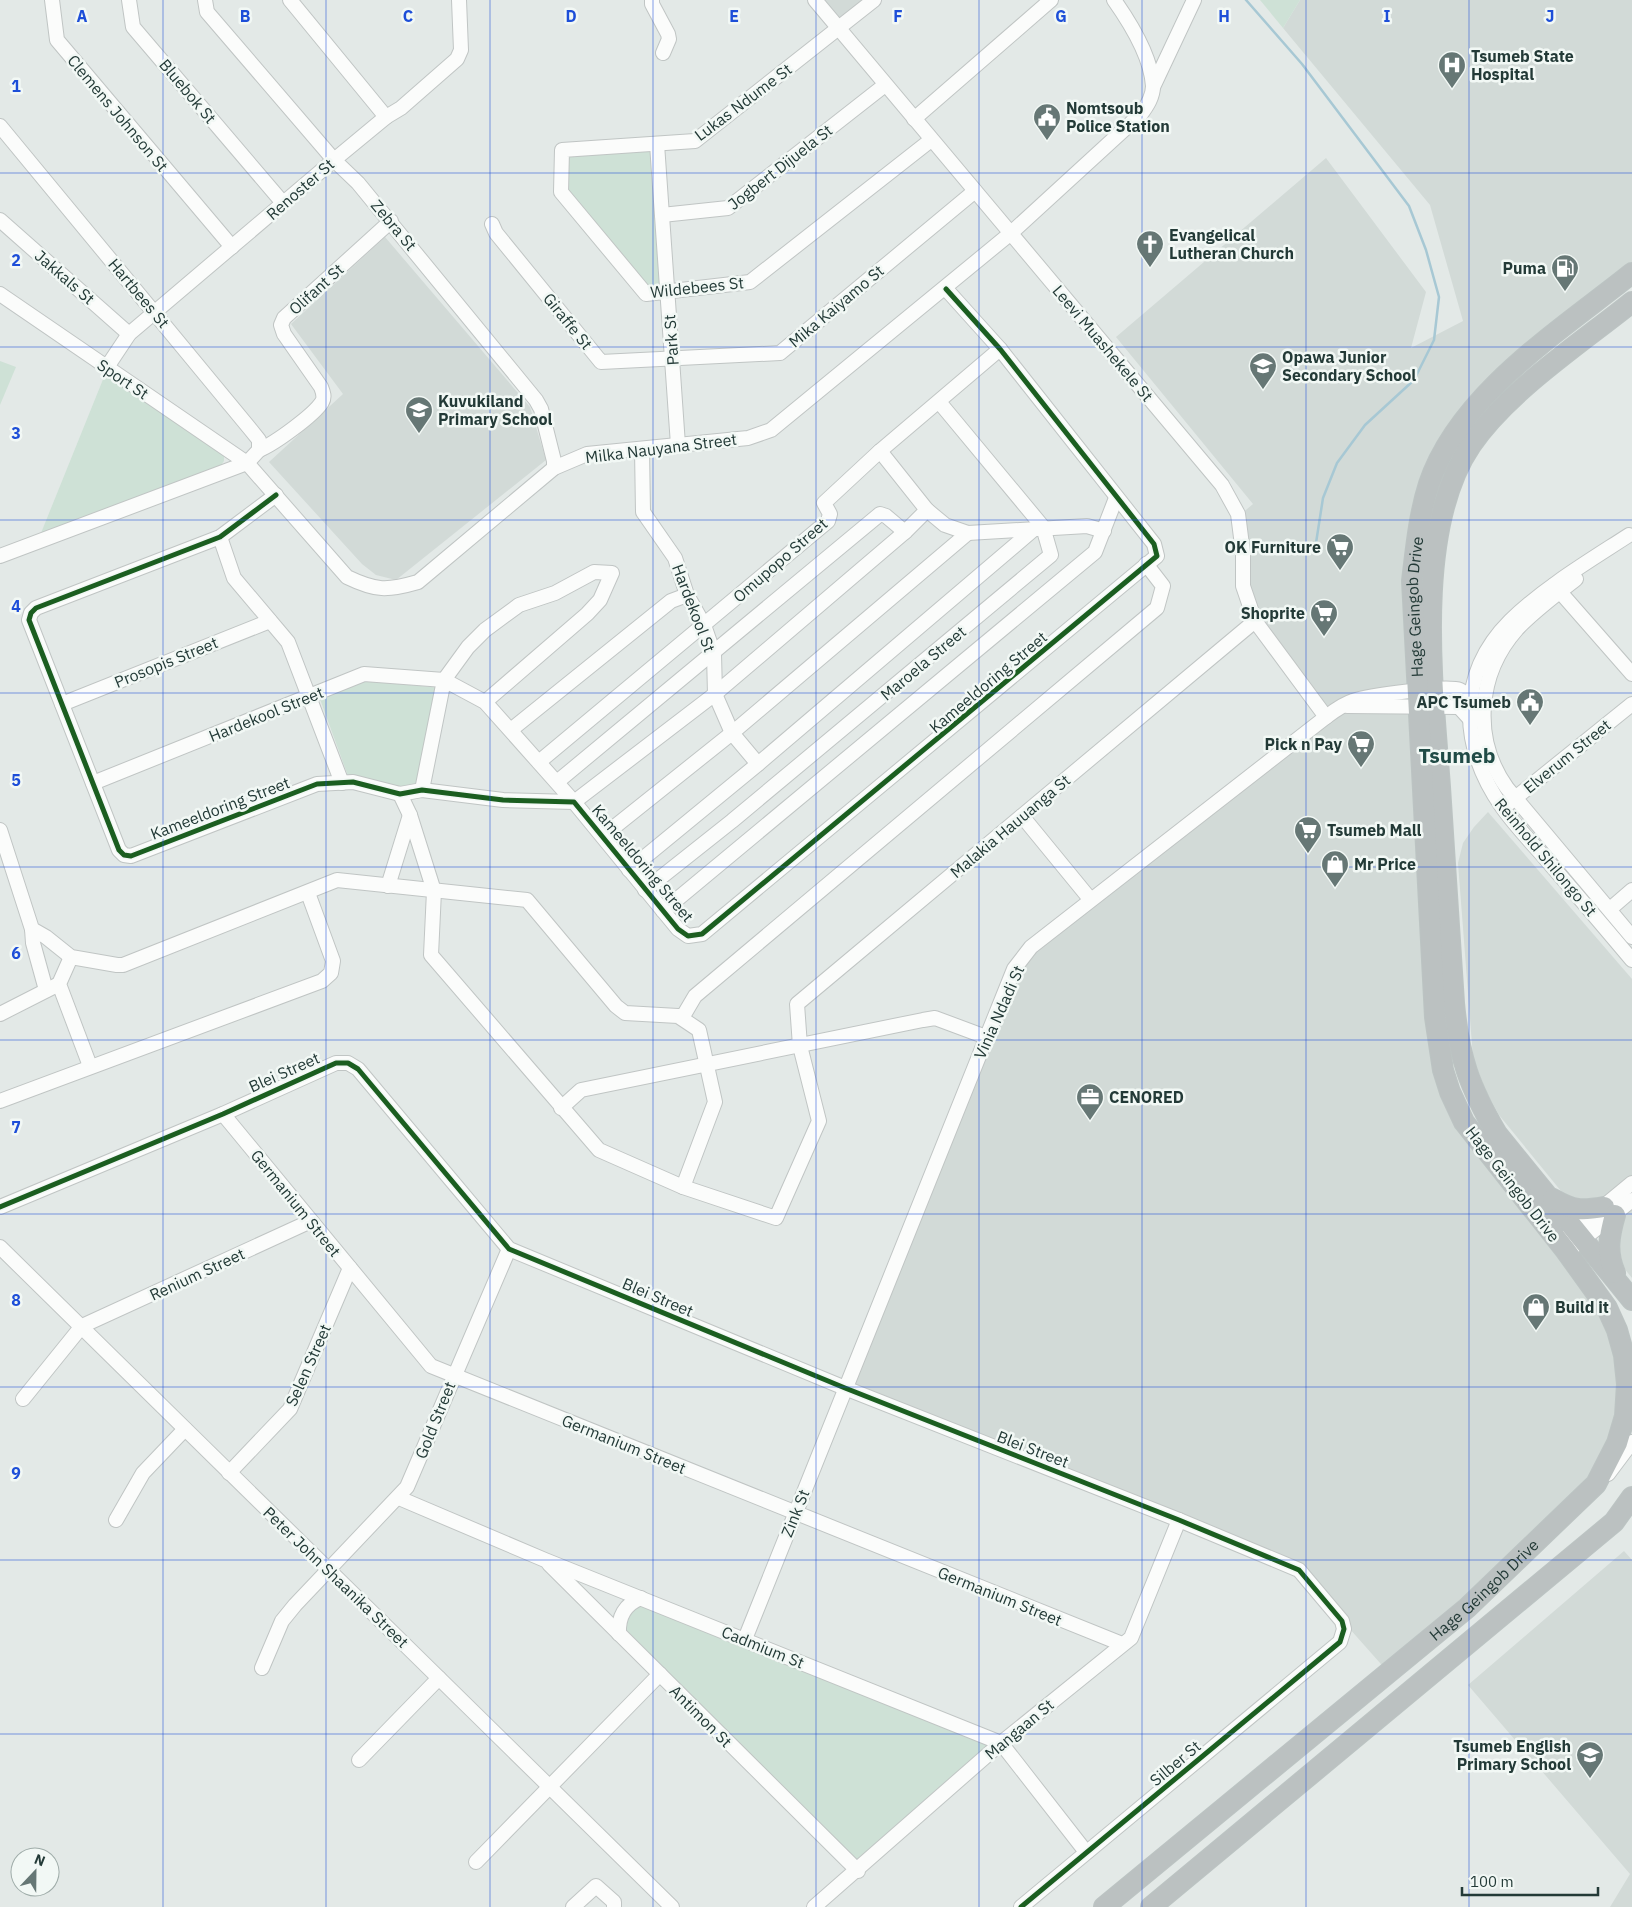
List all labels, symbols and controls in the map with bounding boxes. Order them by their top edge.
text: A [77,6,88,26]
text: B [240,6,251,26]
text: C [403,6,413,26]
text: D [565,6,577,26]
text: E [729,6,739,26]
text: F [893,6,903,26]
text: G [1055,6,1067,26]
text: H [1218,6,1230,26]
text: I [1384,6,1391,26]
text: J [1546,6,1554,26]
place label: Tsumeb State Hospital [1471,46,1574,84]
hospital icon: Tsumeb State Hospital [1437,50,1467,89]
street label: Clemens Johnson St [63,51,173,175]
street label: Bluebok St [155,55,221,127]
street label: Lukas Ndume St [690,59,796,145]
text: 1 [11,76,21,96]
place label: Nomtsoub Police Station [1066,98,1170,136]
public building icon: Nomtsoub Police Station [1032,102,1062,141]
street label: Jogbert Dijuela St [724,120,836,214]
street label: Renoster St [262,154,338,224]
street label: Zebra St [367,195,421,255]
place label: Evangelical Lutheran Church [1169,225,1294,263]
church icon: Evangelical Lutheran Church [1135,229,1165,268]
street label: Jakkals St [31,246,99,308]
text: 2 [11,250,21,270]
fuel station icon: Puma [1550,253,1580,292]
street label: Hartbees St [104,254,174,332]
place label: Puma [1503,258,1546,278]
street label: Olifant St [284,259,348,319]
street label: Mika Kaiyamo St [784,260,888,352]
street label: Wildebees St [649,272,745,302]
street label: Leevi Muashekele St [1048,281,1158,405]
street label: Giraffe St [539,289,597,353]
street label: Park St [659,314,683,366]
place label: Opawa Junior Secondary School [1282,347,1416,385]
school or university icon: Opawa Junior Secondary School [1248,351,1278,390]
street label: Sport St [93,355,153,403]
place label: Kuvukiland Primary School [438,391,553,429]
school or university icon: Kuvukiland Primary School [404,395,434,434]
text: 3 [11,423,21,443]
street label: Milka Nauyana Street [584,429,738,467]
street label: Omupopo Street [729,514,831,606]
supermarket icon: OK Furniture [1325,532,1355,571]
street label: Hage Geingob Drive [1402,535,1427,678]
place label: OK Furniture [1225,537,1321,557]
street label: Hardekool St [668,561,720,655]
text: 4 [11,596,21,616]
supermarket icon: Shoprite [1309,598,1339,637]
place label: Shoprite [1241,603,1305,623]
street label: Maroela Street [876,621,970,705]
street label: Kameeldoring Street [925,627,1051,737]
street label: Prosopis Street [111,632,221,692]
street label: Hardekool Street [206,682,326,746]
public building icon: APC Tsumeb [1515,687,1545,726]
place label: APC Tsumeb [1417,692,1511,712]
street label: Elverum Street [1519,715,1615,797]
supermarket icon: Pick n Pay [1346,729,1376,768]
place label: Pick n Pay [1265,734,1342,754]
district label: Tsumeb [1418,741,1496,769]
text: 5 [11,770,21,790]
street label: Malakia Hauuanga St [946,770,1074,882]
street label: Kameeldoring Street [147,772,293,844]
street label: Reinhold Shilongo St [1491,794,1601,920]
street label: Kameeldoring Street [588,800,698,926]
supermarket icon: Tsumeb Mall [1293,815,1323,854]
place label: Tsumeb Mall [1327,820,1422,840]
shop icon: Mr Price [1320,849,1350,888]
place label: Mr Price [1354,854,1416,874]
text: 6 [11,943,21,963]
street label: Vinia Ndadi St [969,962,1029,1062]
street label: Blei Street [246,1048,322,1096]
office icon: CENORED [1075,1082,1105,1121]
place label: CENORED [1109,1087,1184,1107]
text: 7 [11,1117,21,1137]
street label: Hage Geingob Drive [1462,1122,1564,1246]
street label: Germanium Street [247,1145,345,1261]
street label: Renium Street [146,1243,248,1305]
street label: Blei Street [619,1273,697,1321]
text: 8 [11,1290,21,1310]
shop icon: Build it [1521,1292,1551,1331]
place label: Build it [1555,1297,1609,1317]
street label: Selen Street [281,1321,335,1409]
street label: Gold Street [410,1379,460,1461]
street label: Germanium Street [559,1410,689,1478]
street label: Blei Street [994,1426,1072,1472]
text: 9 [11,1463,21,1483]
street label: Zink St [776,1486,814,1540]
street label: Peter John Shaanika Street [259,1502,413,1652]
street label: Hage Geingob Drive [1425,1535,1543,1645]
street label: Germanium Street [935,1562,1065,1630]
street label: Cadmium St [719,1621,807,1673]
street label: Antimon St [666,1681,736,1751]
street label: Mangaan St [980,1694,1058,1764]
street label: Silber St [1145,1736,1205,1790]
place label: Tsumeb English Primary School [1453,1736,1571,1774]
school or university icon: Tsumeb English Primary School [1575,1740,1605,1779]
north arrow [10,1847,60,1897]
text: N [32,1850,48,1870]
scale bar [1462,1864,1598,1896]
text: 100 m [1470,1872,1514,1891]

